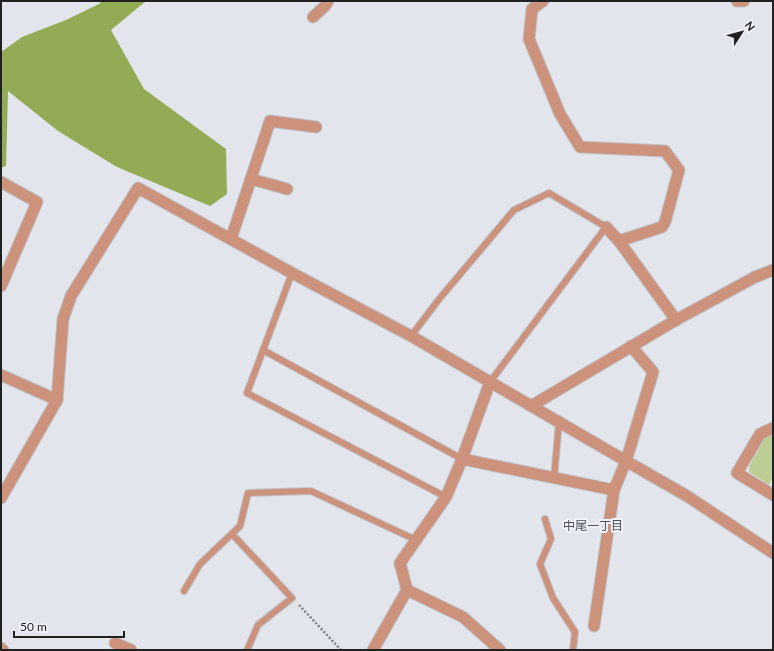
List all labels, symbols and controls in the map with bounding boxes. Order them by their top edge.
north arrow [722,12,762,52]
text: N [743,19,758,33]
district label: 中尾一丁目 [563,518,623,533]
scale bar [14,613,124,639]
text: 50 m [20,619,47,634]

